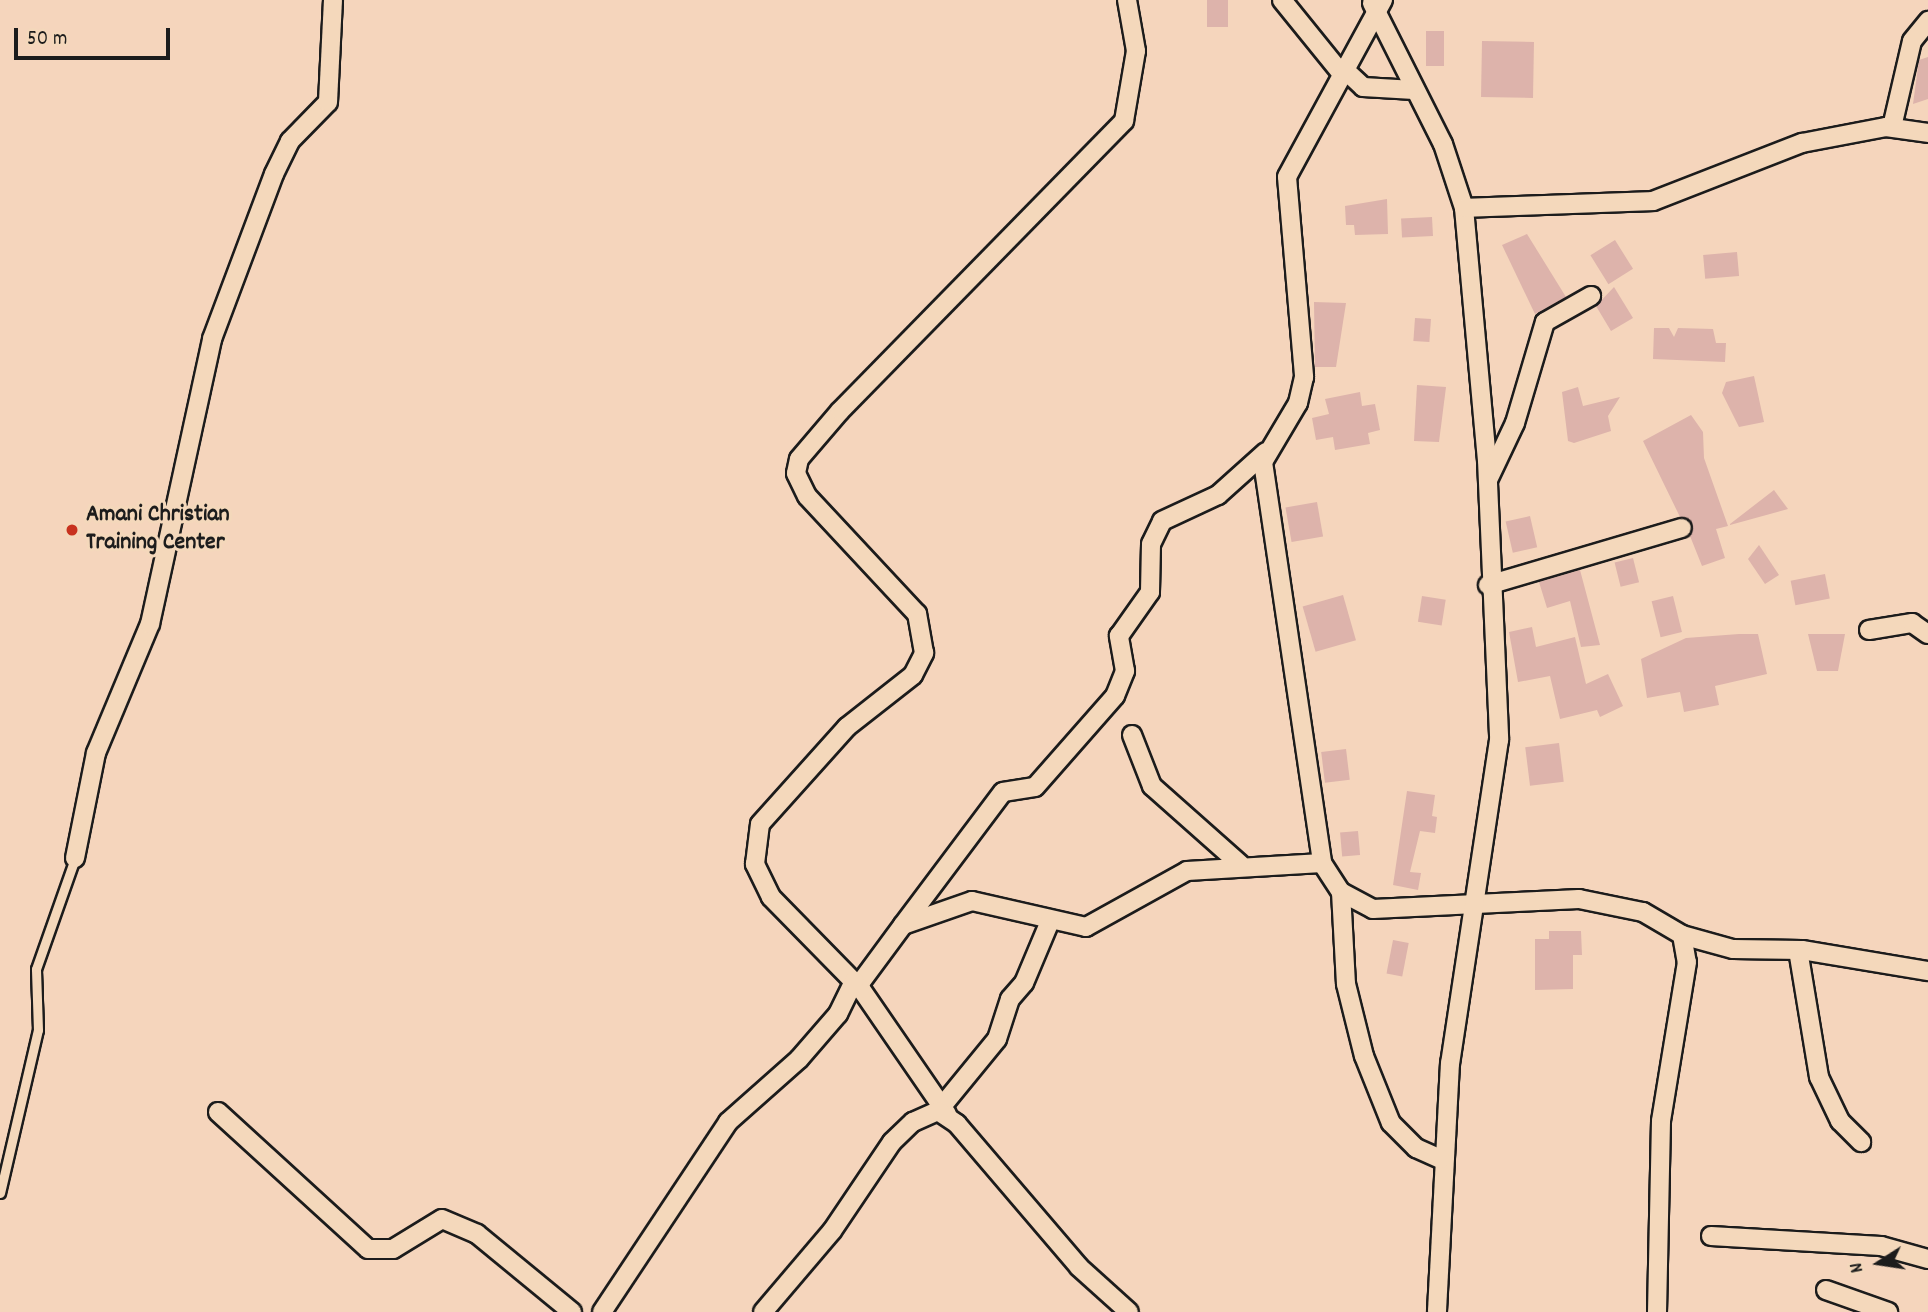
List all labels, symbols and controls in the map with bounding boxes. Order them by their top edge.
scale bar [18,14,173,58]
text: 50 m [27,25,67,55]
place label: Amani Christian Training Center [86,502,230,558]
marker: Amani Christian Training Center [64,522,80,538]
north arrow [1844,1228,1914,1298]
text: N [1844,1260,1872,1275]

